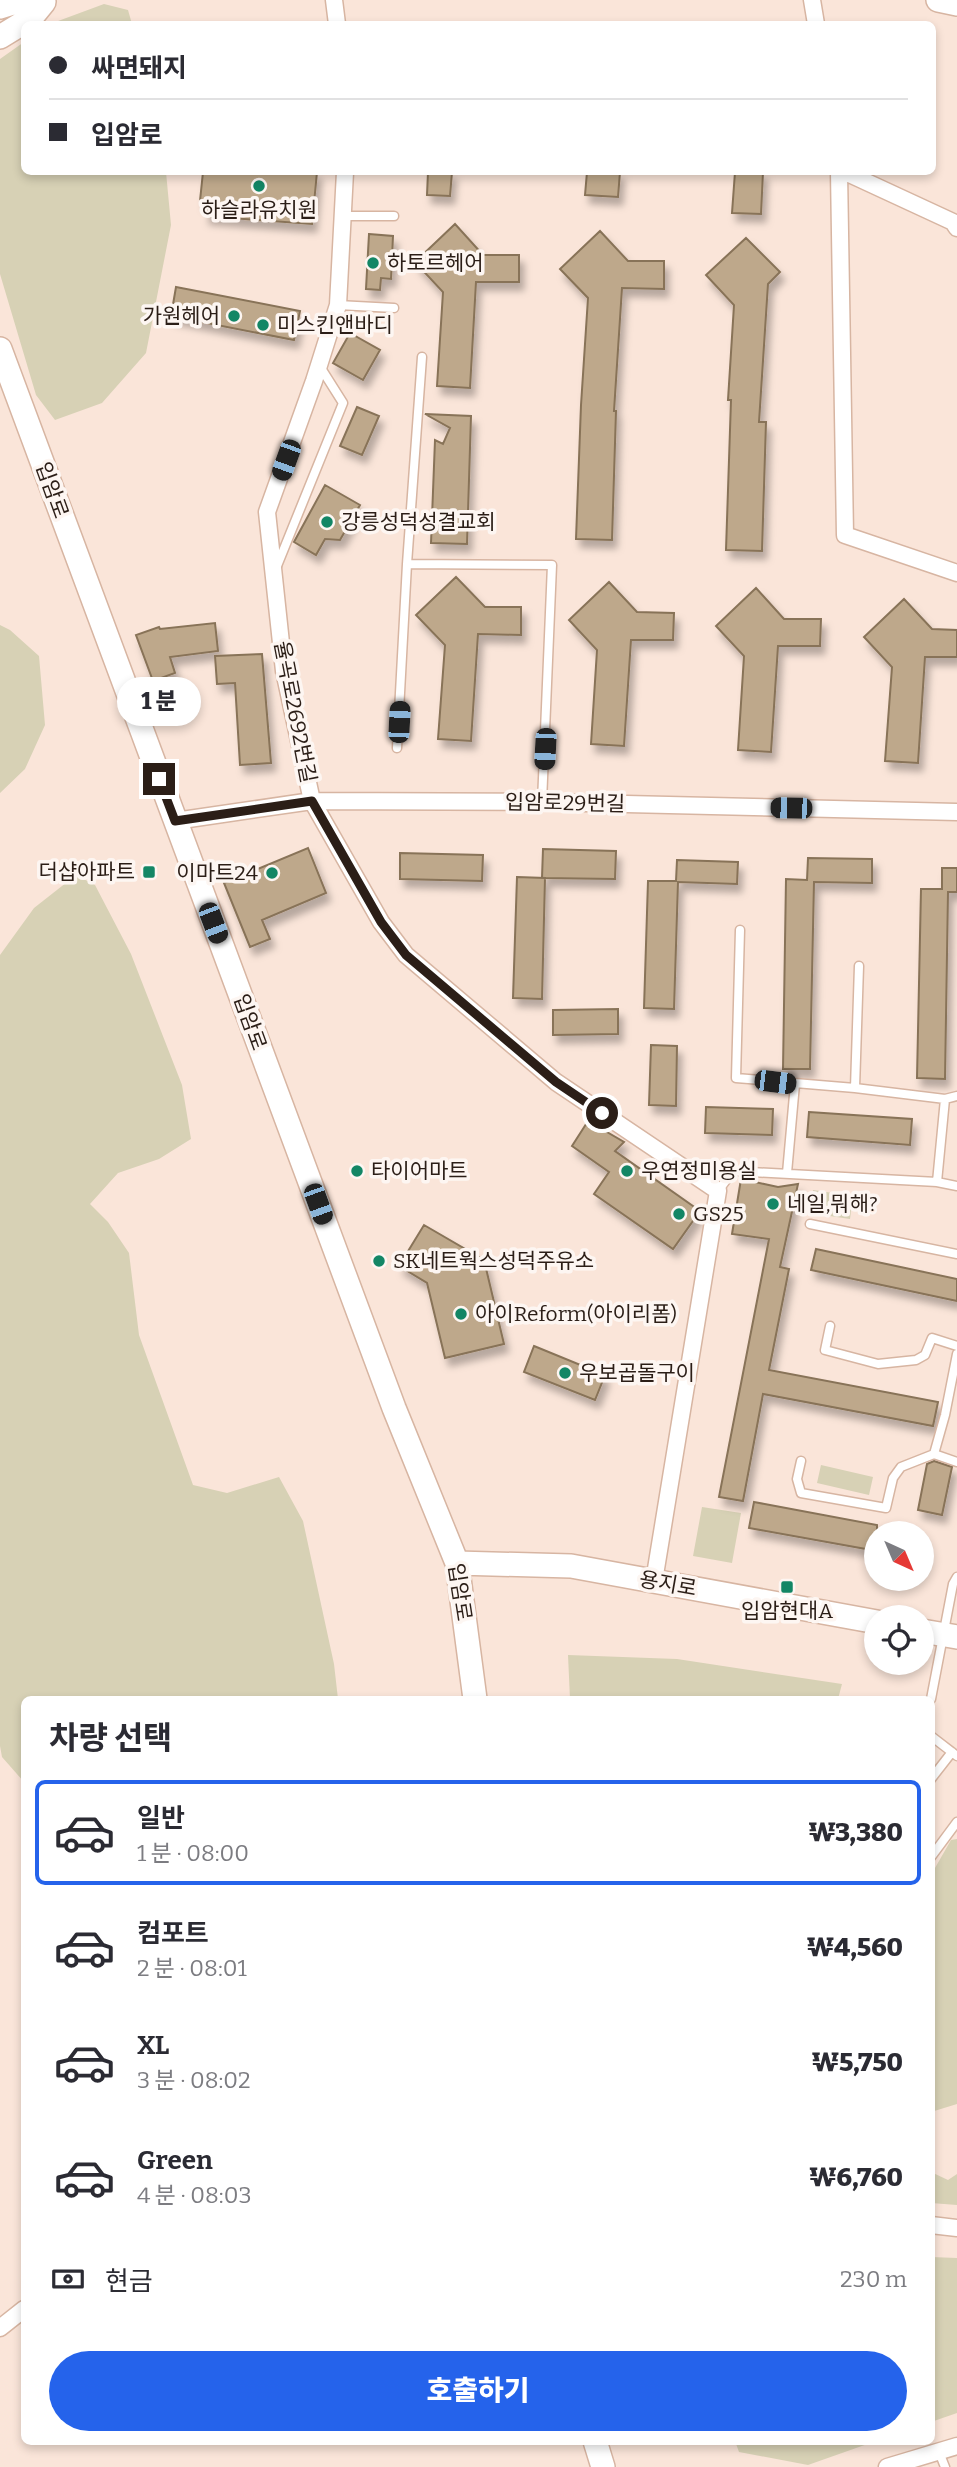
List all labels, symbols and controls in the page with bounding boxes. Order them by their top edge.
text: 싸면돼지 [91,53,187,84]
text: 입암로 [91,120,163,151]
marker: 하슬라유치원 [251,178,267,194]
place label: 하슬라유치원 [201,197,317,223]
place label: 하토르헤어 [387,250,484,276]
marker: 하토르헤어 [365,255,381,271]
place label: 가원헤어 [143,303,220,329]
marker: 가원헤어 [226,308,242,324]
place label: 미스킨앤바디 [277,312,393,338]
marker: 미스킨앤바디 [255,317,271,333]
car [269,437,304,483]
street label: 입암로 [30,458,74,522]
place label: 강릉성덕성결교회 [341,509,496,535]
marker: 강릉성덕성결교회 [319,514,335,530]
street label: 율곡로2692번길 [268,639,322,785]
callout: 1 분 [117,678,201,726]
text: 1 분 [141,687,177,715]
car [388,700,411,744]
car [534,727,557,771]
route end [143,763,175,795]
street label: 입암로29번길 [505,789,625,817]
car [770,797,813,819]
place label: 더샵아파트 [38,859,135,885]
place label: 이마트24 [176,860,258,886]
marker: 더샵아파트 [141,864,157,880]
marker: 이마트24 [264,865,280,881]
car [196,900,231,946]
street label: 입암로 [228,990,272,1054]
car [753,1069,798,1095]
route start [586,1097,618,1129]
place label: 타이어마트 [371,1158,468,1184]
place label: 우연정미용실 [641,1158,757,1184]
marker: 타이어마트 [349,1163,365,1179]
marker: 우연정미용실 [619,1163,635,1179]
car [301,1181,336,1227]
place label: 네일,뭐해? [787,1191,878,1217]
marker: 네일,뭐해? [765,1196,781,1212]
place label: GS25 [693,1201,744,1227]
marker: GS25 [671,1206,687,1222]
place label: SK네트웍스성덕주유소 [393,1248,594,1274]
marker: SK네트웍스성덕주유소 [371,1253,387,1269]
place label: 아이Reform(아이리폼) [475,1301,677,1327]
marker: 아이Reform(아이리폼) [453,1306,469,1322]
place label: 우보곱돌구이 [579,1360,695,1386]
marker: 우보곱돌구이 [557,1365,573,1381]
north arrow [864,1521,934,1591]
map controls [864,1521,934,1675]
street label: 입암로 [443,1561,477,1623]
street label: 용지로 [637,1566,699,1602]
marker: 입암현대A [779,1579,795,1595]
place label: 입암현대A [741,1598,833,1624]
button: locate [864,1605,934,1675]
text: 차량 선택 [49,1719,173,1757]
icon: car [53,1801,116,1864]
text: 일반 [137,1803,185,1834]
text: ₩3,380 [808,1817,903,1848]
text: 1 분 · 08:00 [137,1839,249,1867]
icon: car [53,1916,116,1979]
text: 컴포트 [137,1918,209,1949]
text: ₩4,560 [807,1932,903,1963]
text: 2 분 · 08:01 [137,1954,247,1982]
text: XL [137,2030,169,2061]
icon: car [53,2031,116,2094]
text: ₩5,750 [812,2047,903,2078]
text: 3 분 · 08:02 [137,2066,251,2094]
text: Green [137,2145,213,2176]
icon: car [53,2146,116,2209]
text: ₩6,760 [809,2162,903,2193]
text: 4 분 · 08:03 [137,2181,252,2209]
icon: cash [49,2260,87,2298]
text: 230 m [840,2265,907,2293]
text: 현금 [105,2266,153,2297]
button: 호출하기 [49,2351,907,2431]

